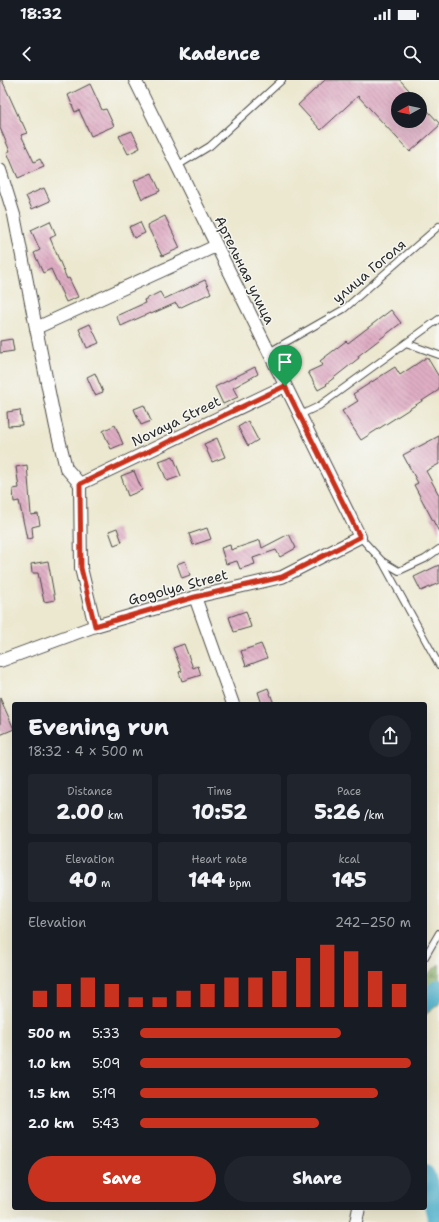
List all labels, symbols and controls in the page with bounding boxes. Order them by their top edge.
text: 18:32 [20,4,62,24]
text: Kadence [179,42,260,66]
icon: back [16,43,38,65]
icon: search [401,43,423,65]
north arrow [391,92,427,128]
map controls [391,92,427,128]
street label: Артельная улица [211,213,279,327]
street label: улица Гоголя [329,235,409,307]
pin [268,345,302,386]
icon: arrive [274,351,296,373]
street label: Novaya Street [128,392,224,450]
street label: Gogolya Street [126,565,230,609]
text: Evening run [28,713,169,742]
button: share [369,715,411,757]
text: 18:32 · 4 × 500 m [28,743,143,760]
text: Distance [67,784,112,799]
text: Time [207,784,232,799]
text: Pace [337,784,361,799]
text: 2.00 [56,799,104,825]
text: 10:52 [192,799,247,825]
text: 5:26 [314,799,361,825]
text: km [104,808,123,823]
text: /km [361,808,384,823]
text: Elevation [65,852,114,867]
text: Heart rate [191,852,248,867]
text: kcal [338,852,360,867]
text: 40 [69,867,97,893]
text: 144 [188,867,225,893]
text: 145 [332,867,367,893]
text: m [97,876,110,891]
text: bpm [225,876,251,891]
text: Elevation [28,914,86,931]
text: 242–250 m [335,914,411,931]
text: 500 m [28,1025,71,1042]
text: 5:33 [92,1025,120,1042]
text: 1.0 km [28,1055,70,1072]
text: 5:09 [92,1055,120,1072]
text: 1.5 km [28,1085,70,1102]
text: 5:19 [92,1085,116,1102]
text: 2.0 km [28,1115,74,1132]
text: 5:43 [92,1115,120,1132]
button: Save [28,1156,216,1202]
button: Share [224,1156,411,1202]

